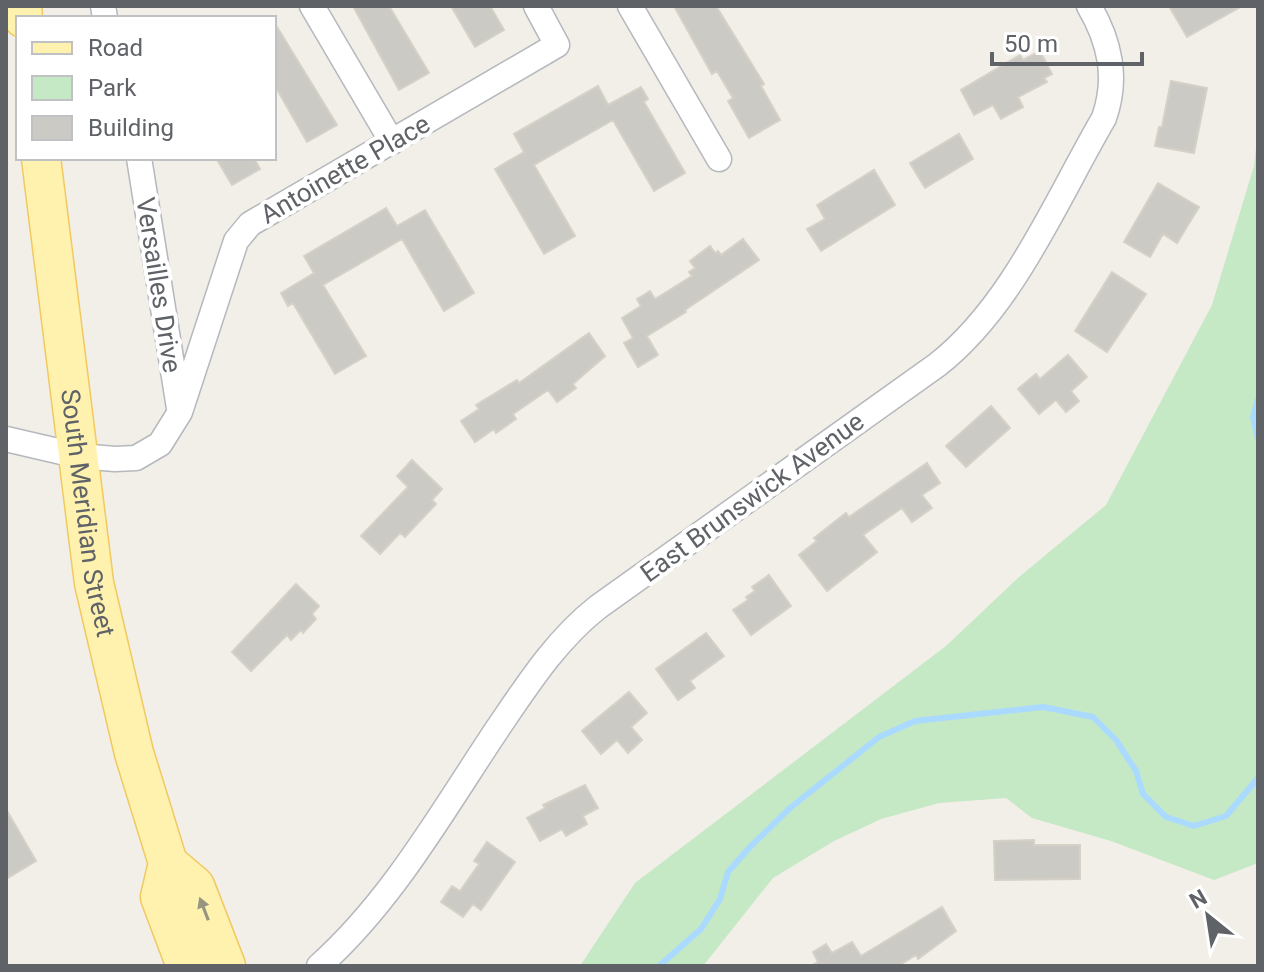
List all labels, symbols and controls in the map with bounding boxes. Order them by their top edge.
legend [16,16,276,160]
scale bar [992,16,1142,66]
text: 50 m [1004,30,1058,58]
text: Road [88,34,143,62]
text: Park [88,74,137,102]
street label: Antoinette Place [255,108,435,230]
text: Building [88,114,174,142]
street label: Versailles Drive [130,195,188,375]
street label: South Meridian Street [55,387,121,640]
street label: East Brunswick Avenue [635,406,869,588]
north arrow [1168,876,1248,956]
text: N [1185,884,1211,914]
one-way arrow [197,897,210,921]

